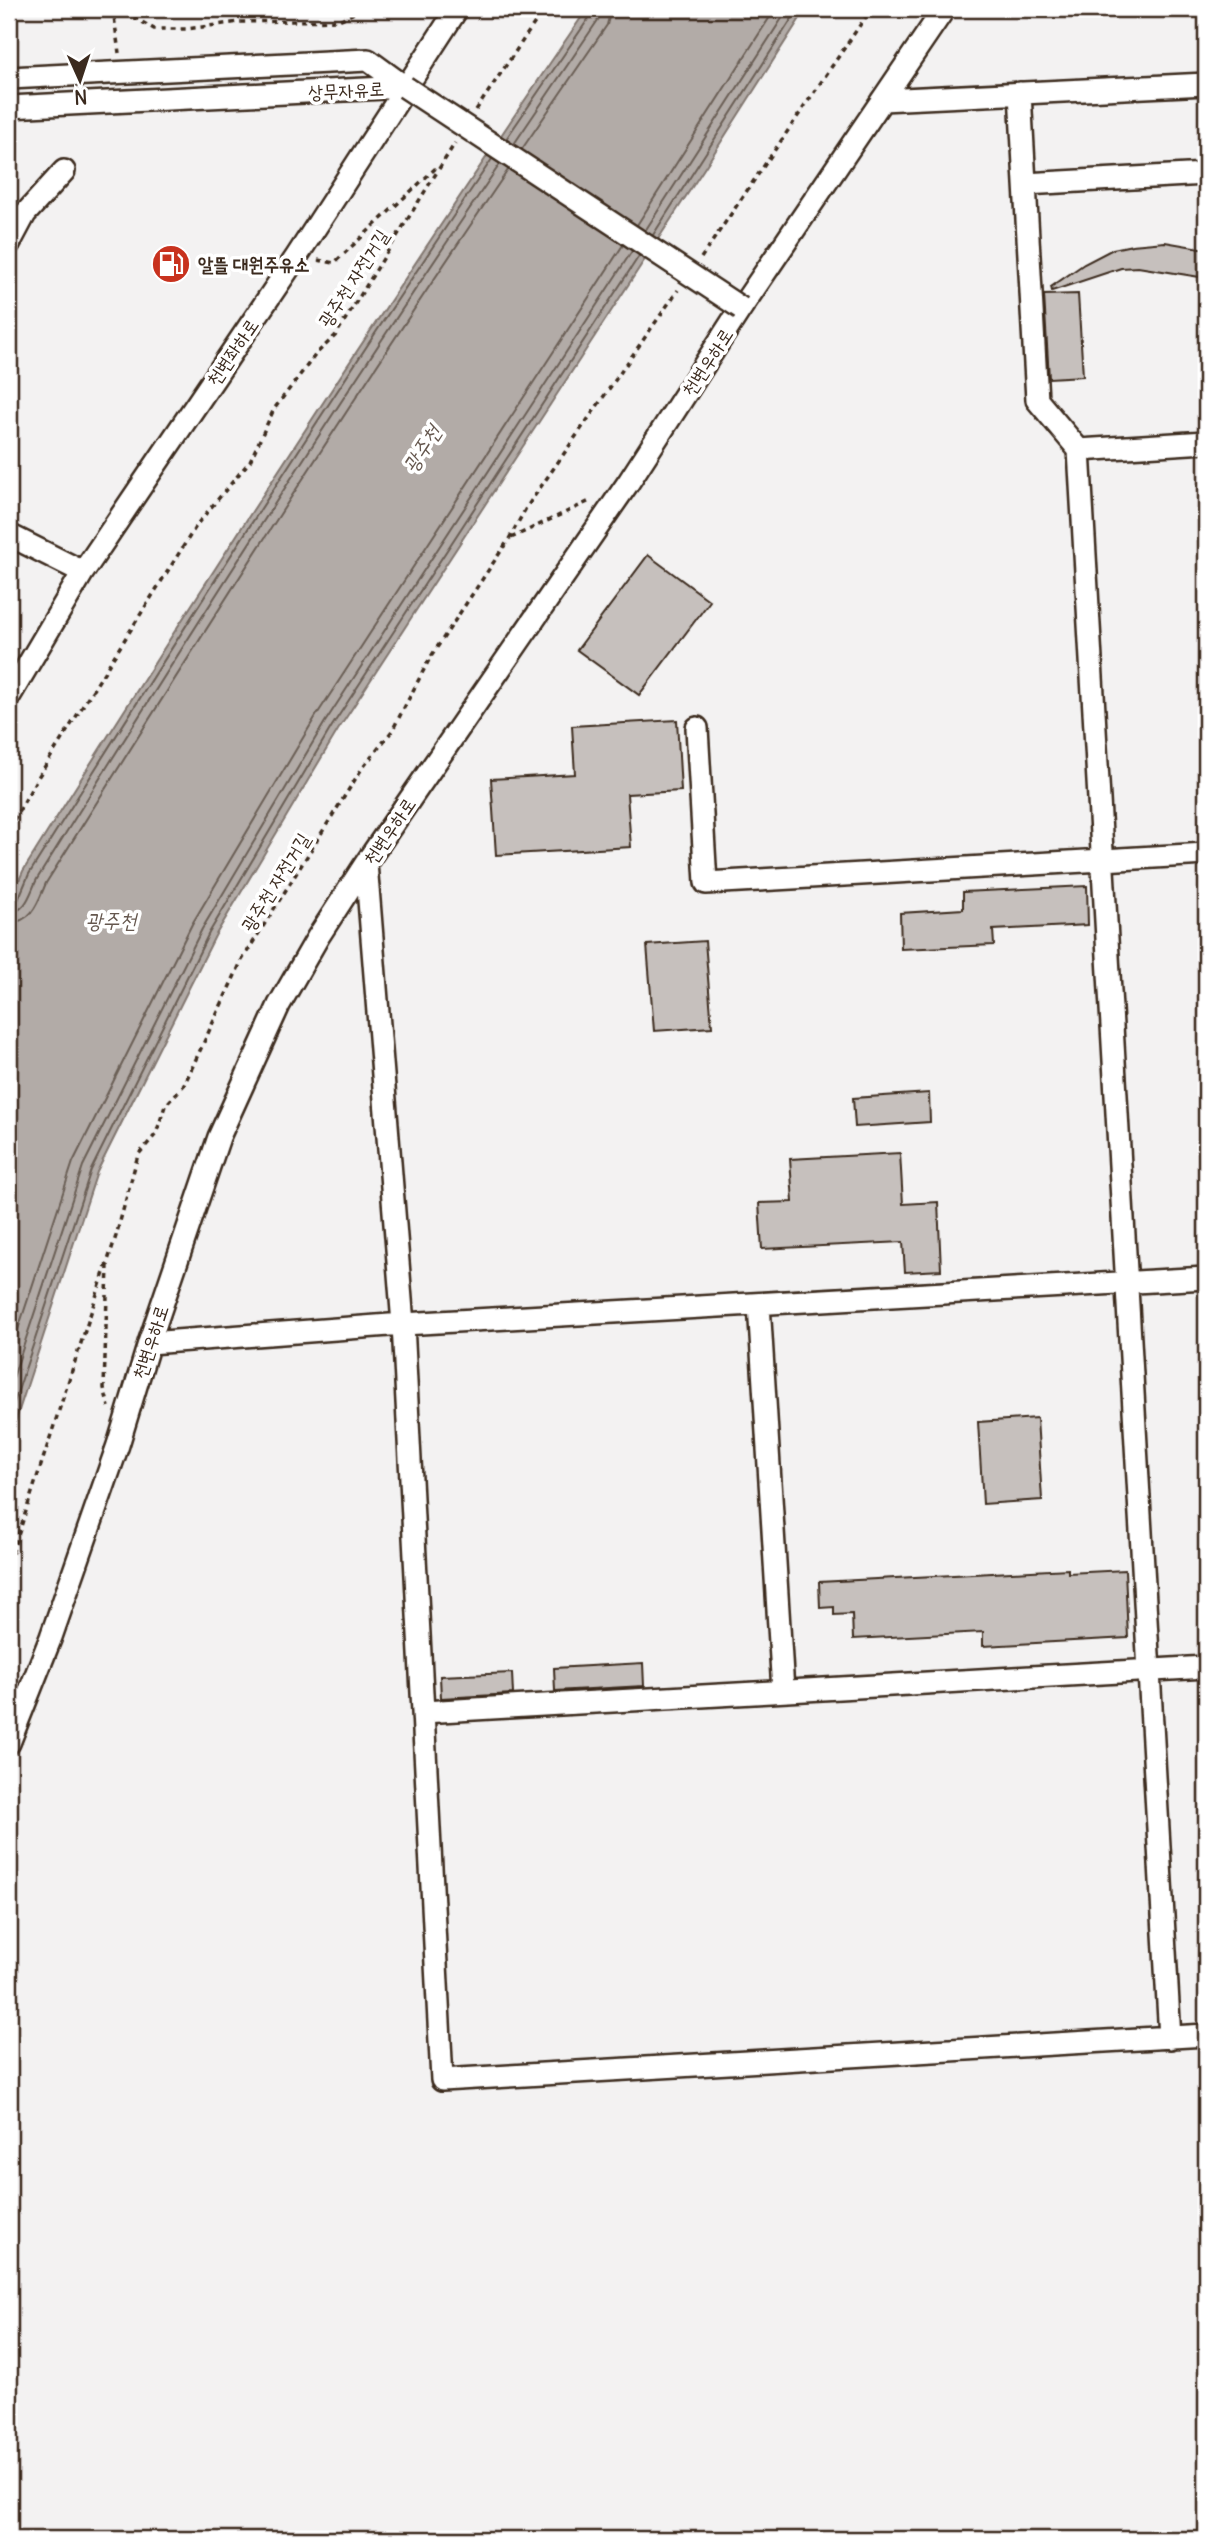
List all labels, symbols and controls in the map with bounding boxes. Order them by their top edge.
north arrow [46,46,116,116]
street label: 상무자유로 [307,76,385,104]
text: N [74,85,88,109]
street label: 광주천 자전거길 [313,225,393,331]
fuel station icon: 알뜰 대원주유소 [150,243,192,285]
place label: 알뜰 대원주유소 [198,252,310,276]
street label: 천변좌하로 [201,314,263,390]
street label: 천변우하로 [676,323,738,401]
water label: 광주천 [396,418,448,477]
street label: 천변우하로 [358,793,420,869]
street label: 광주천 자전거길 [235,828,315,936]
water label: 광주천 [86,907,138,934]
street label: 천변우하로 [127,1302,173,1382]

